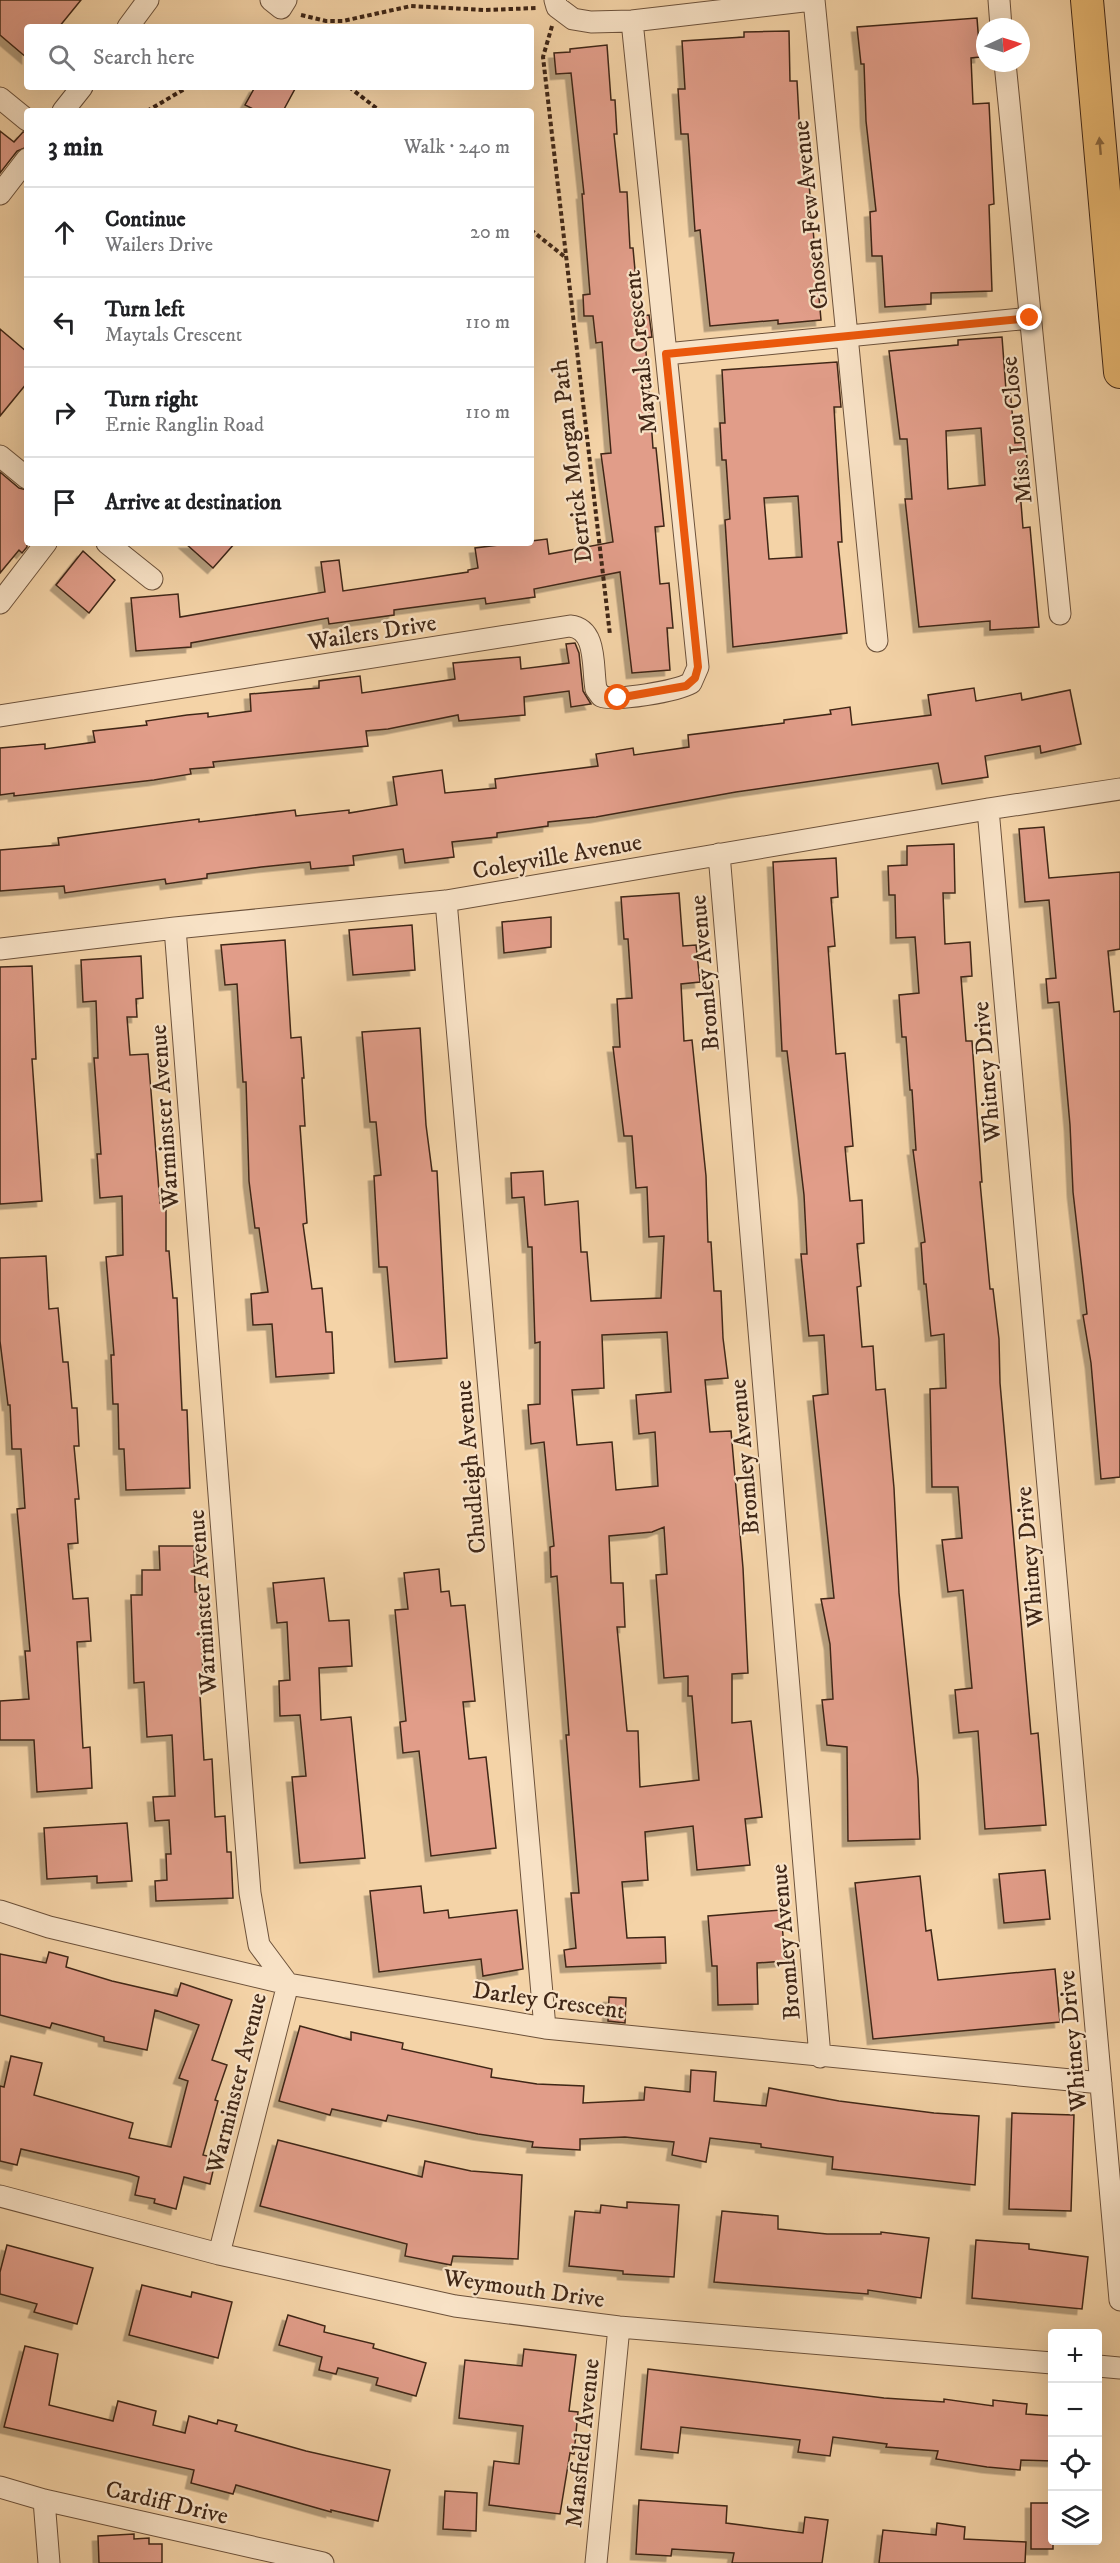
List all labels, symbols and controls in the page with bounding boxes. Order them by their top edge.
north arrow [976,18,1030,72]
search box [24,24,534,90]
icon: search [45,41,78,74]
text: Search here [93,44,195,71]
street label: Chosen Few Avenue [786,119,836,311]
text: 3 min [48,131,103,164]
text: Walk · 240 m [404,135,510,160]
one-way arrow [1095,137,1105,156]
text: Continue [105,206,186,233]
icon: ahead [48,216,81,249]
text: 20 m [470,220,510,245]
text: Wailers Drive [105,233,213,258]
street label: Maytals Crescent [617,268,665,435]
text: Turn left [105,296,185,323]
route end [1016,304,1042,330]
icon: left [48,306,81,339]
text: 110 m [465,310,510,335]
text: Maytals Crescent [105,323,242,348]
street label: Miss Lou Close [994,355,1040,505]
street label: Derrick Morgan Path [545,357,599,565]
text: Turn right [105,386,198,413]
icon: right [48,396,81,429]
text: 110 m [465,400,510,425]
text: Ernie Ranglin Road [105,413,264,438]
icon: arrive [48,486,81,519]
text: Arrive at destination [105,489,282,516]
street label: Wailers Drive [305,608,439,658]
route start [604,684,630,710]
street label: Coleyville Avenue [470,827,644,887]
street label: Bromley Avenue [683,894,727,1052]
street label: Whitney Drive [966,1000,1008,1145]
street label: Warminster Avenue [144,1023,186,1211]
street label: Bromley Avenue [723,1378,767,1536]
street label: Chudleigh Avenue [448,1379,494,1555]
street label: Whitney Drive [1009,1485,1051,1630]
street label: Warminster Avenue [182,1508,224,1696]
street label: Bromley Avenue [764,1863,808,2021]
street label: Whitney Drive [1052,1969,1094,2114]
street label: Darley Crescent [471,1975,627,2027]
street label: Warminster Avenue [200,1990,274,2178]
street label: Weymouth Drive [440,2263,606,2315]
map controls [1048,2329,1102,2545]
button: + [1048,2329,1102,2383]
street label: Mansfield Avenue [559,2357,607,2529]
button: − [1048,2383,1102,2437]
button: locate [1048,2437,1102,2491]
street label: Cardiff Drive [102,2474,231,2532]
button: layers [1048,2491,1102,2545]

